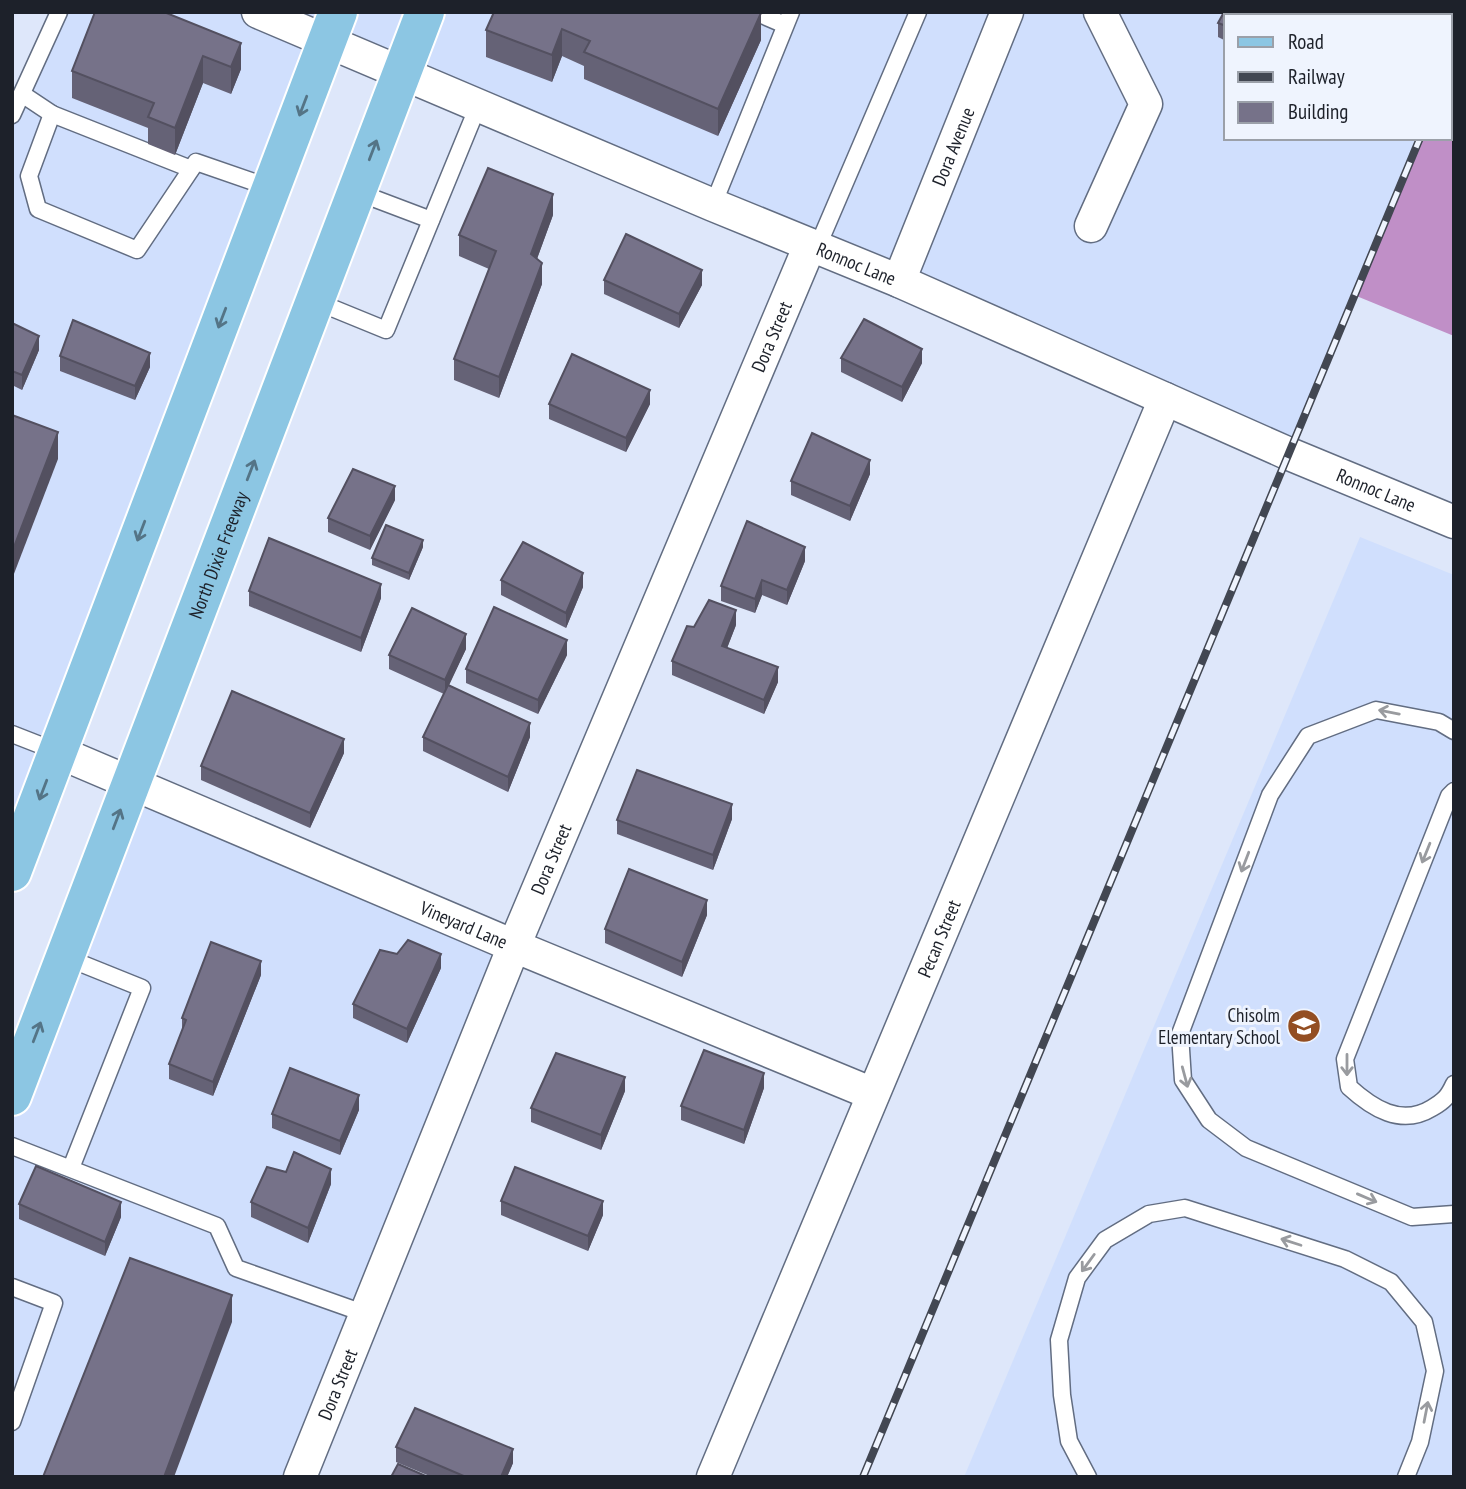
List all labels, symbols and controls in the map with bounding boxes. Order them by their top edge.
legend [1224,14,1452,140]
text: Road [1288,28,1324,55]
text: Railway [1288,63,1345,90]
one-way arrow [295,94,308,116]
text: Building [1288,98,1348,125]
street label: Dora Avenue [926,103,980,189]
one-way arrow [367,140,380,161]
street label: Ronnoc Lane [813,237,900,290]
street label: Dora Street [746,297,797,376]
one-way arrow [215,307,227,329]
one-way arrow [245,459,258,481]
street label: Ronnoc Lane [1333,463,1419,517]
street label: North Dixie Freeway [183,487,254,622]
one-way arrow [134,520,147,542]
one-way arrow [1378,705,1401,719]
one-way arrow [36,778,49,800]
one-way arrow [112,809,125,831]
street label: Dora Street [525,819,577,898]
one-way arrow [1419,841,1432,863]
one-way arrow [1238,851,1250,873]
street label: Vineyard Lane [416,895,511,954]
street label: Pecan Street [912,895,966,981]
place label: Chisolm Elementary School [1158,1003,1281,1049]
school or university icon: Chisolm Elementary School [1285,1007,1323,1045]
one-way arrow [31,1022,44,1044]
one-way arrow [1340,1053,1354,1076]
one-way arrow [1179,1065,1192,1087]
one-way arrow [1356,1192,1377,1205]
one-way arrow [1280,1234,1302,1247]
one-way arrow [1081,1253,1095,1272]
street label: Dora Street [312,1345,363,1423]
one-way arrow [1420,1401,1434,1424]

